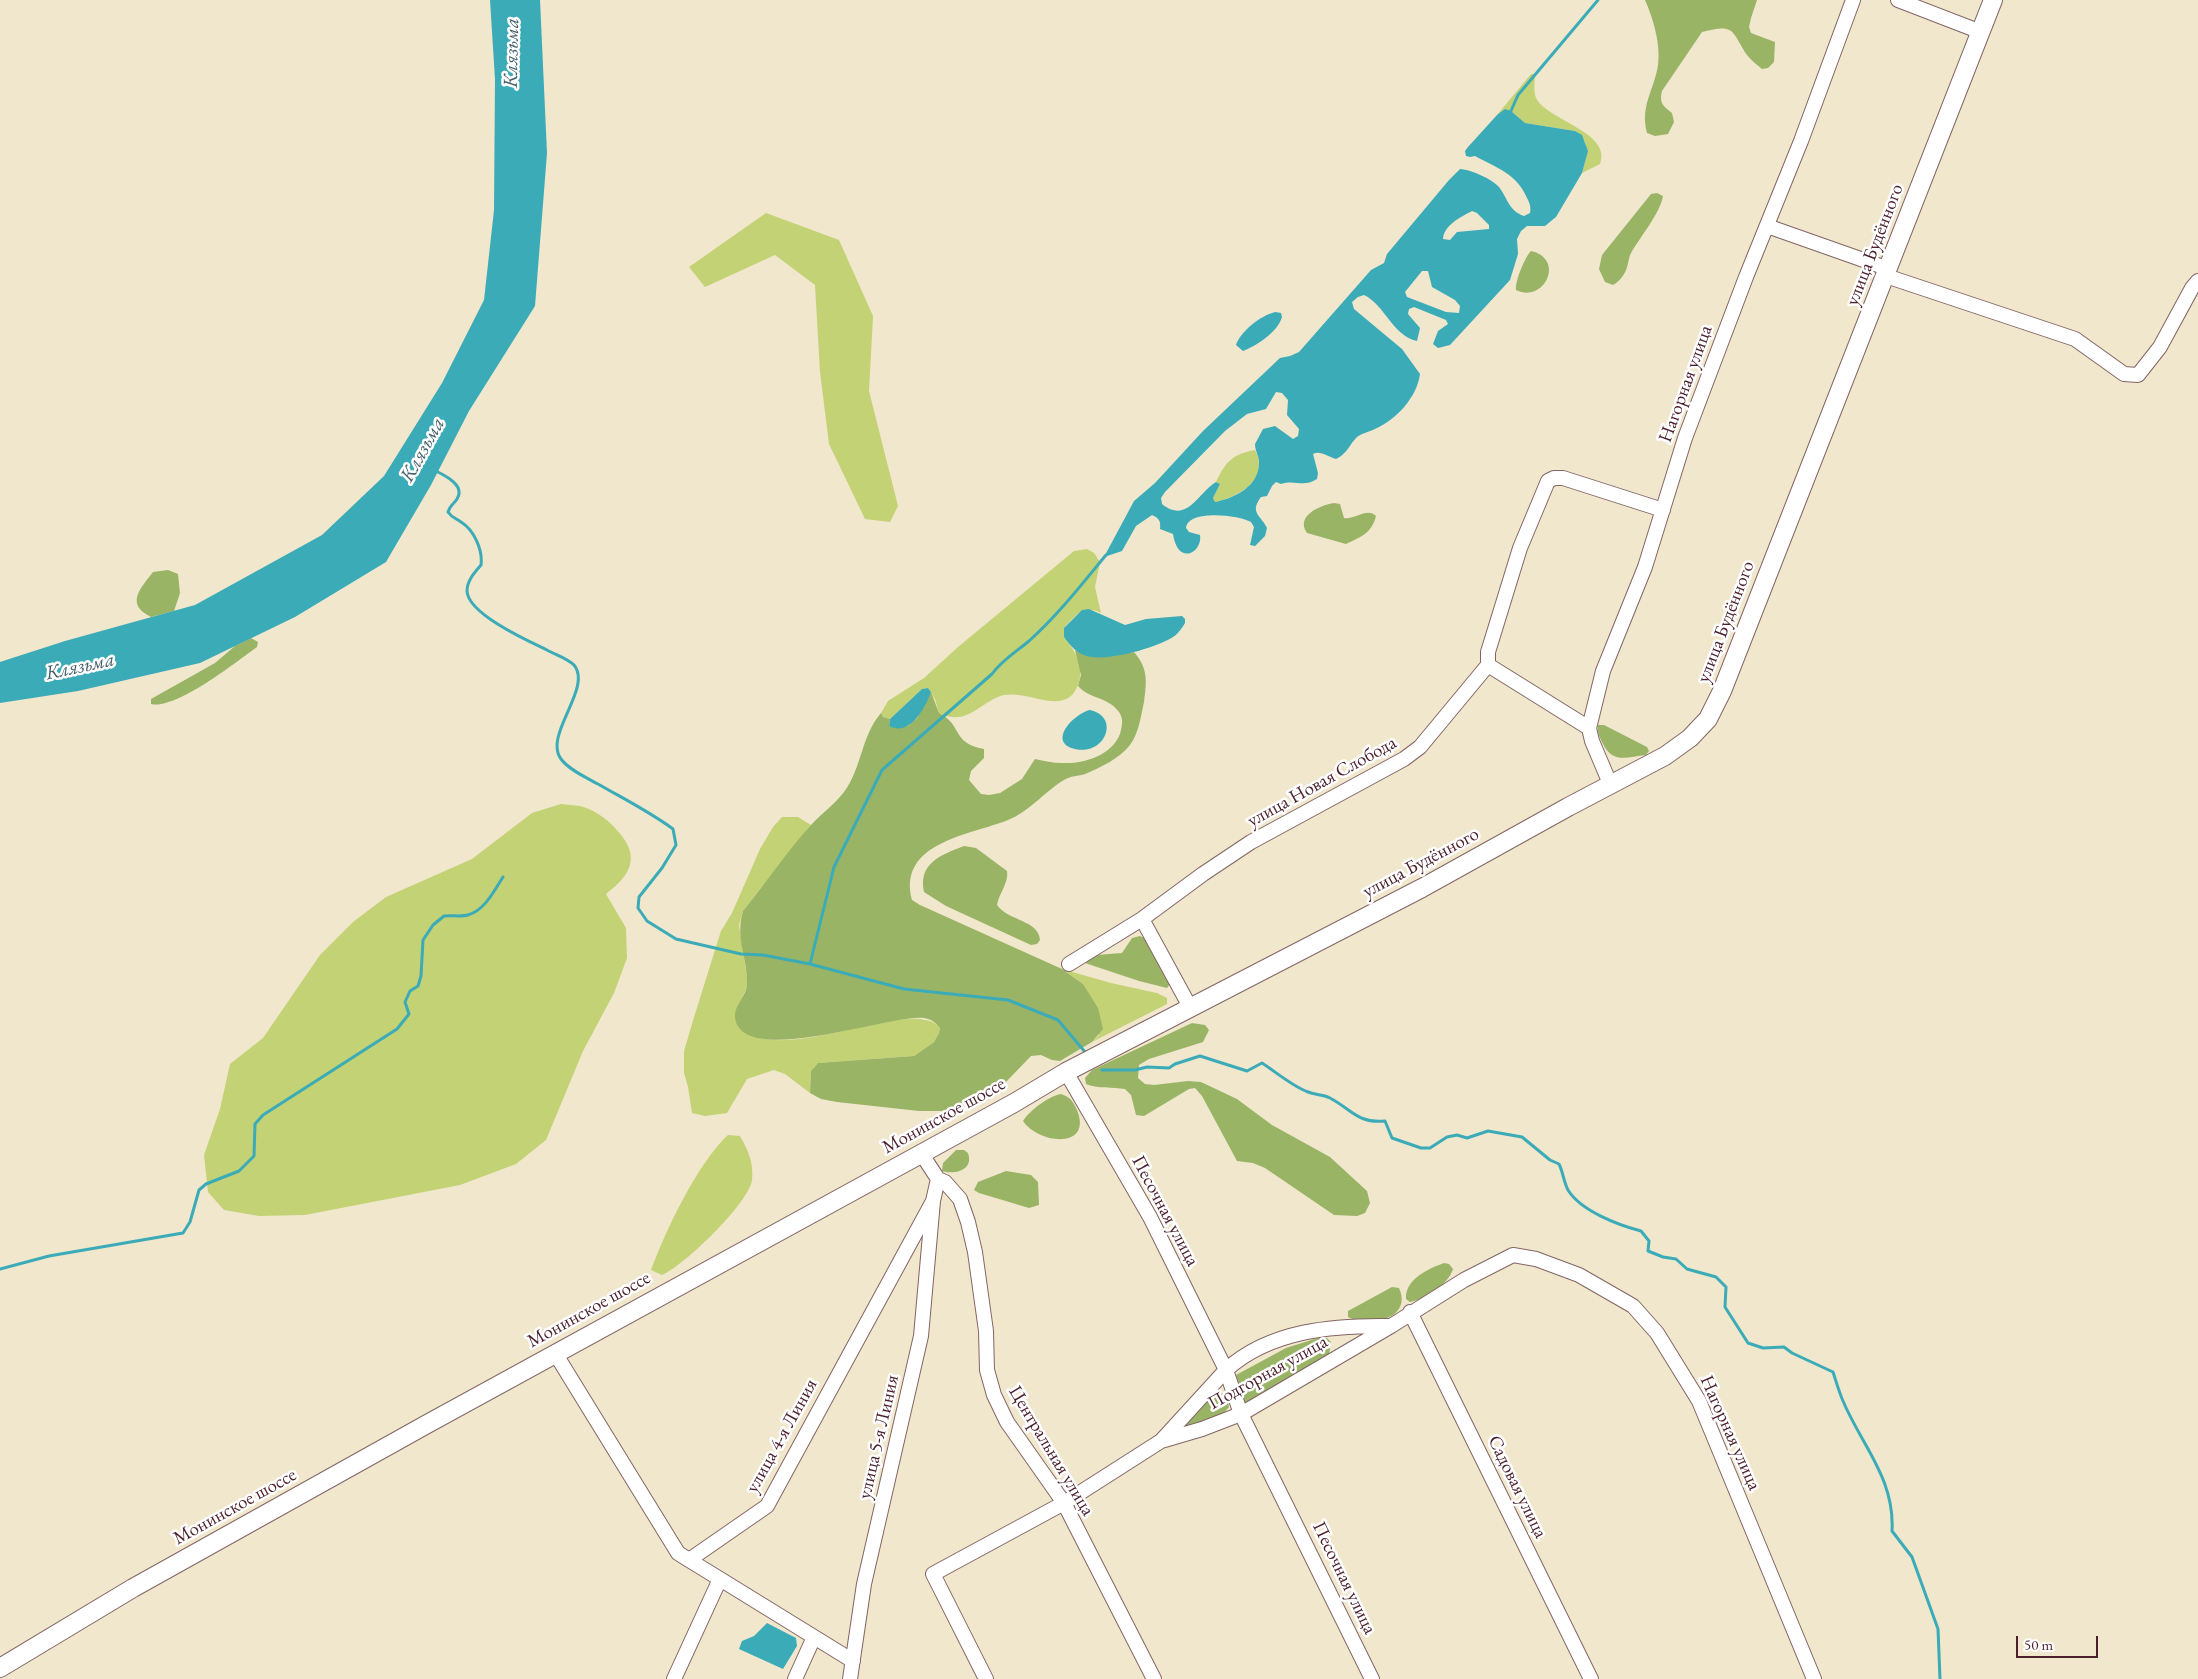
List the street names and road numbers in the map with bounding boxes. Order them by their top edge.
street label: улица Будённого [1841,181,1909,309]
street label: Нагорная улица [1654,322,1718,446]
street label: улица Будённого [1692,558,1760,686]
street label: улица Новая Слобода [1243,732,1401,832]
street label: улица Будённого [1359,823,1483,903]
street label: Монинское шоссе [878,1073,1010,1159]
street label: Песочная улица [1126,1152,1204,1270]
street label: Монинское шоссе [523,1267,655,1353]
street label: Подгорная улица [1204,1331,1332,1415]
street label: Нагорная улица [1695,1372,1765,1494]
street label: улица 5-я Линия [854,1373,904,1501]
street label: улица 4-я Линия [741,1375,823,1497]
street label: Центральная улица [1003,1382,1099,1520]
street label: Садовая улица [1482,1432,1552,1542]
street label: Монинское шоссе [169,1464,301,1550]
street label: Песочная улица [1307,1518,1381,1638]

